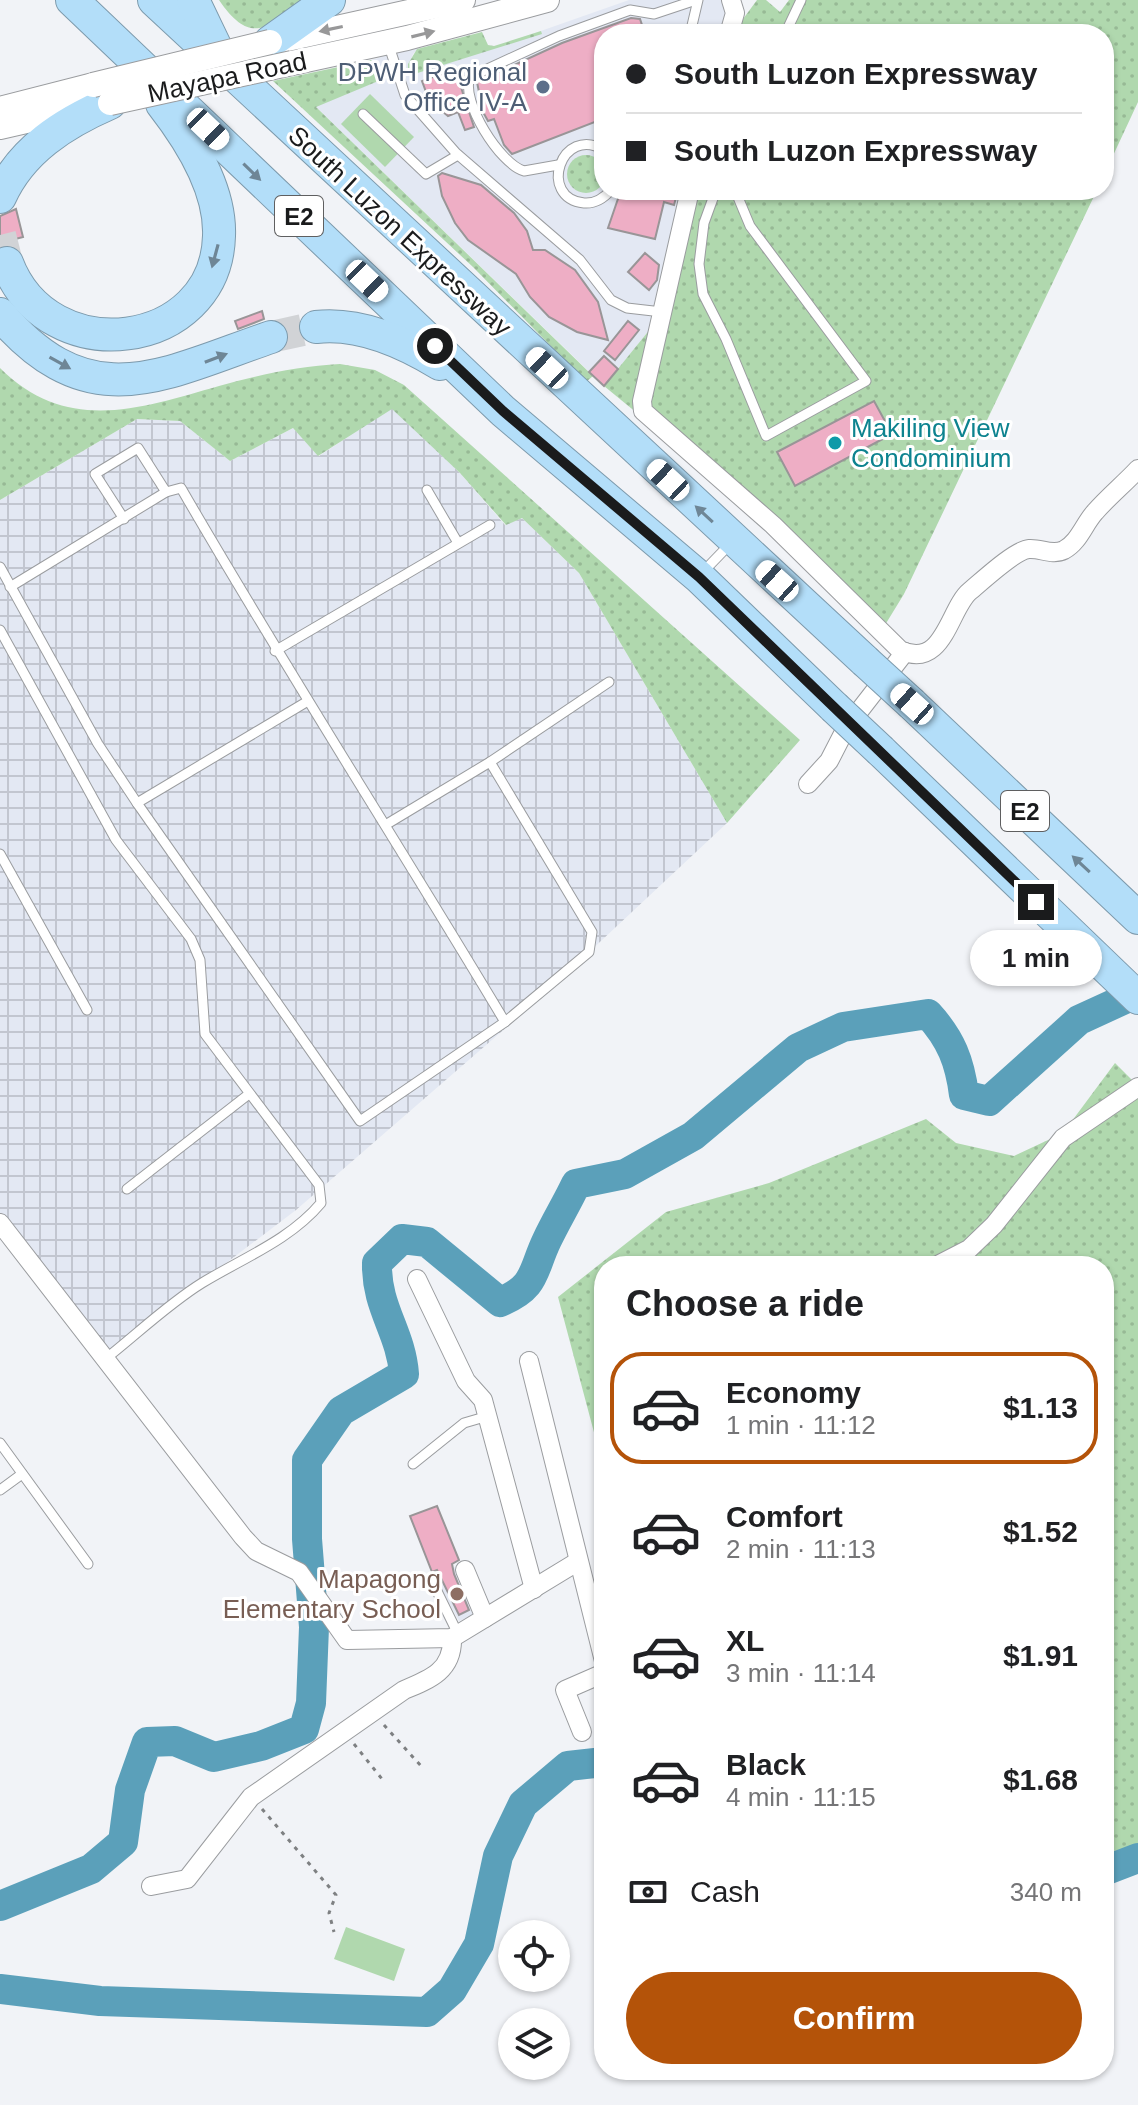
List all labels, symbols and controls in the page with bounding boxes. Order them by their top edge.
one-way arrow [319,23,344,36]
one-way arrow [411,28,436,40]
street label: Mayapa Road [145,45,309,109]
place label: DPWH Regional Office IV-A [338,57,528,117]
text: South Luzon Expressway [674,57,1037,90]
marker: DPWH Regional Office IV-A [534,78,552,96]
car [182,104,234,154]
street label: South Luzon Expressway [282,120,518,342]
text: South Luzon Expressway [674,134,1037,167]
one-way arrow [242,162,261,180]
road number: E2 [275,196,323,236]
one-way arrow [209,244,221,269]
car [341,256,393,306]
route start [417,328,453,364]
car [521,343,573,393]
one-way arrow [204,351,228,364]
one-way arrow [48,356,71,370]
place label: Makiling View Condominium [851,413,1011,473]
marker: Makiling View Condominium [826,434,844,452]
car [642,455,694,505]
one-way arrow [695,505,714,523]
car [751,556,803,606]
car [886,679,938,729]
road number: E2 [1001,791,1049,831]
one-way arrow [1072,856,1091,874]
route end [1018,884,1054,920]
callout: 1 min [970,930,1102,986]
text: 1 min [1002,943,1070,973]
text: Choose a ride [626,1283,864,1324]
icon: car [630,1372,702,1444]
text: Economy [726,1376,861,1409]
text: $1.13 [1003,1391,1078,1424]
text: 1 min · 11:12 [726,1410,876,1440]
icon: car [630,1496,702,1568]
text: Comfort [726,1500,843,1533]
text: $1.52 [1003,1515,1078,1548]
text: 2 min · 11:13 [726,1534,876,1564]
place label: Mapagong Elementary School [223,1564,441,1624]
marker: Mapagong Elementary School [448,1585,466,1603]
icon: car [630,1620,702,1692]
text: XL [726,1624,764,1657]
text: $1.91 [1003,1639,1078,1672]
text: 3 min · 11:14 [726,1658,876,1688]
icon: car [630,1744,702,1816]
text: Black [726,1748,806,1781]
text: $1.68 [1003,1763,1078,1796]
text: 4 min · 11:15 [726,1782,876,1812]
icon: cash [626,1870,670,1914]
text: Cash [690,1875,760,1908]
text: 340 m [1010,1877,1082,1907]
map controls [498,1920,570,2080]
button: locate [498,1920,570,1992]
button: Confirm [626,1972,1082,2064]
button: layers [498,2008,570,2080]

